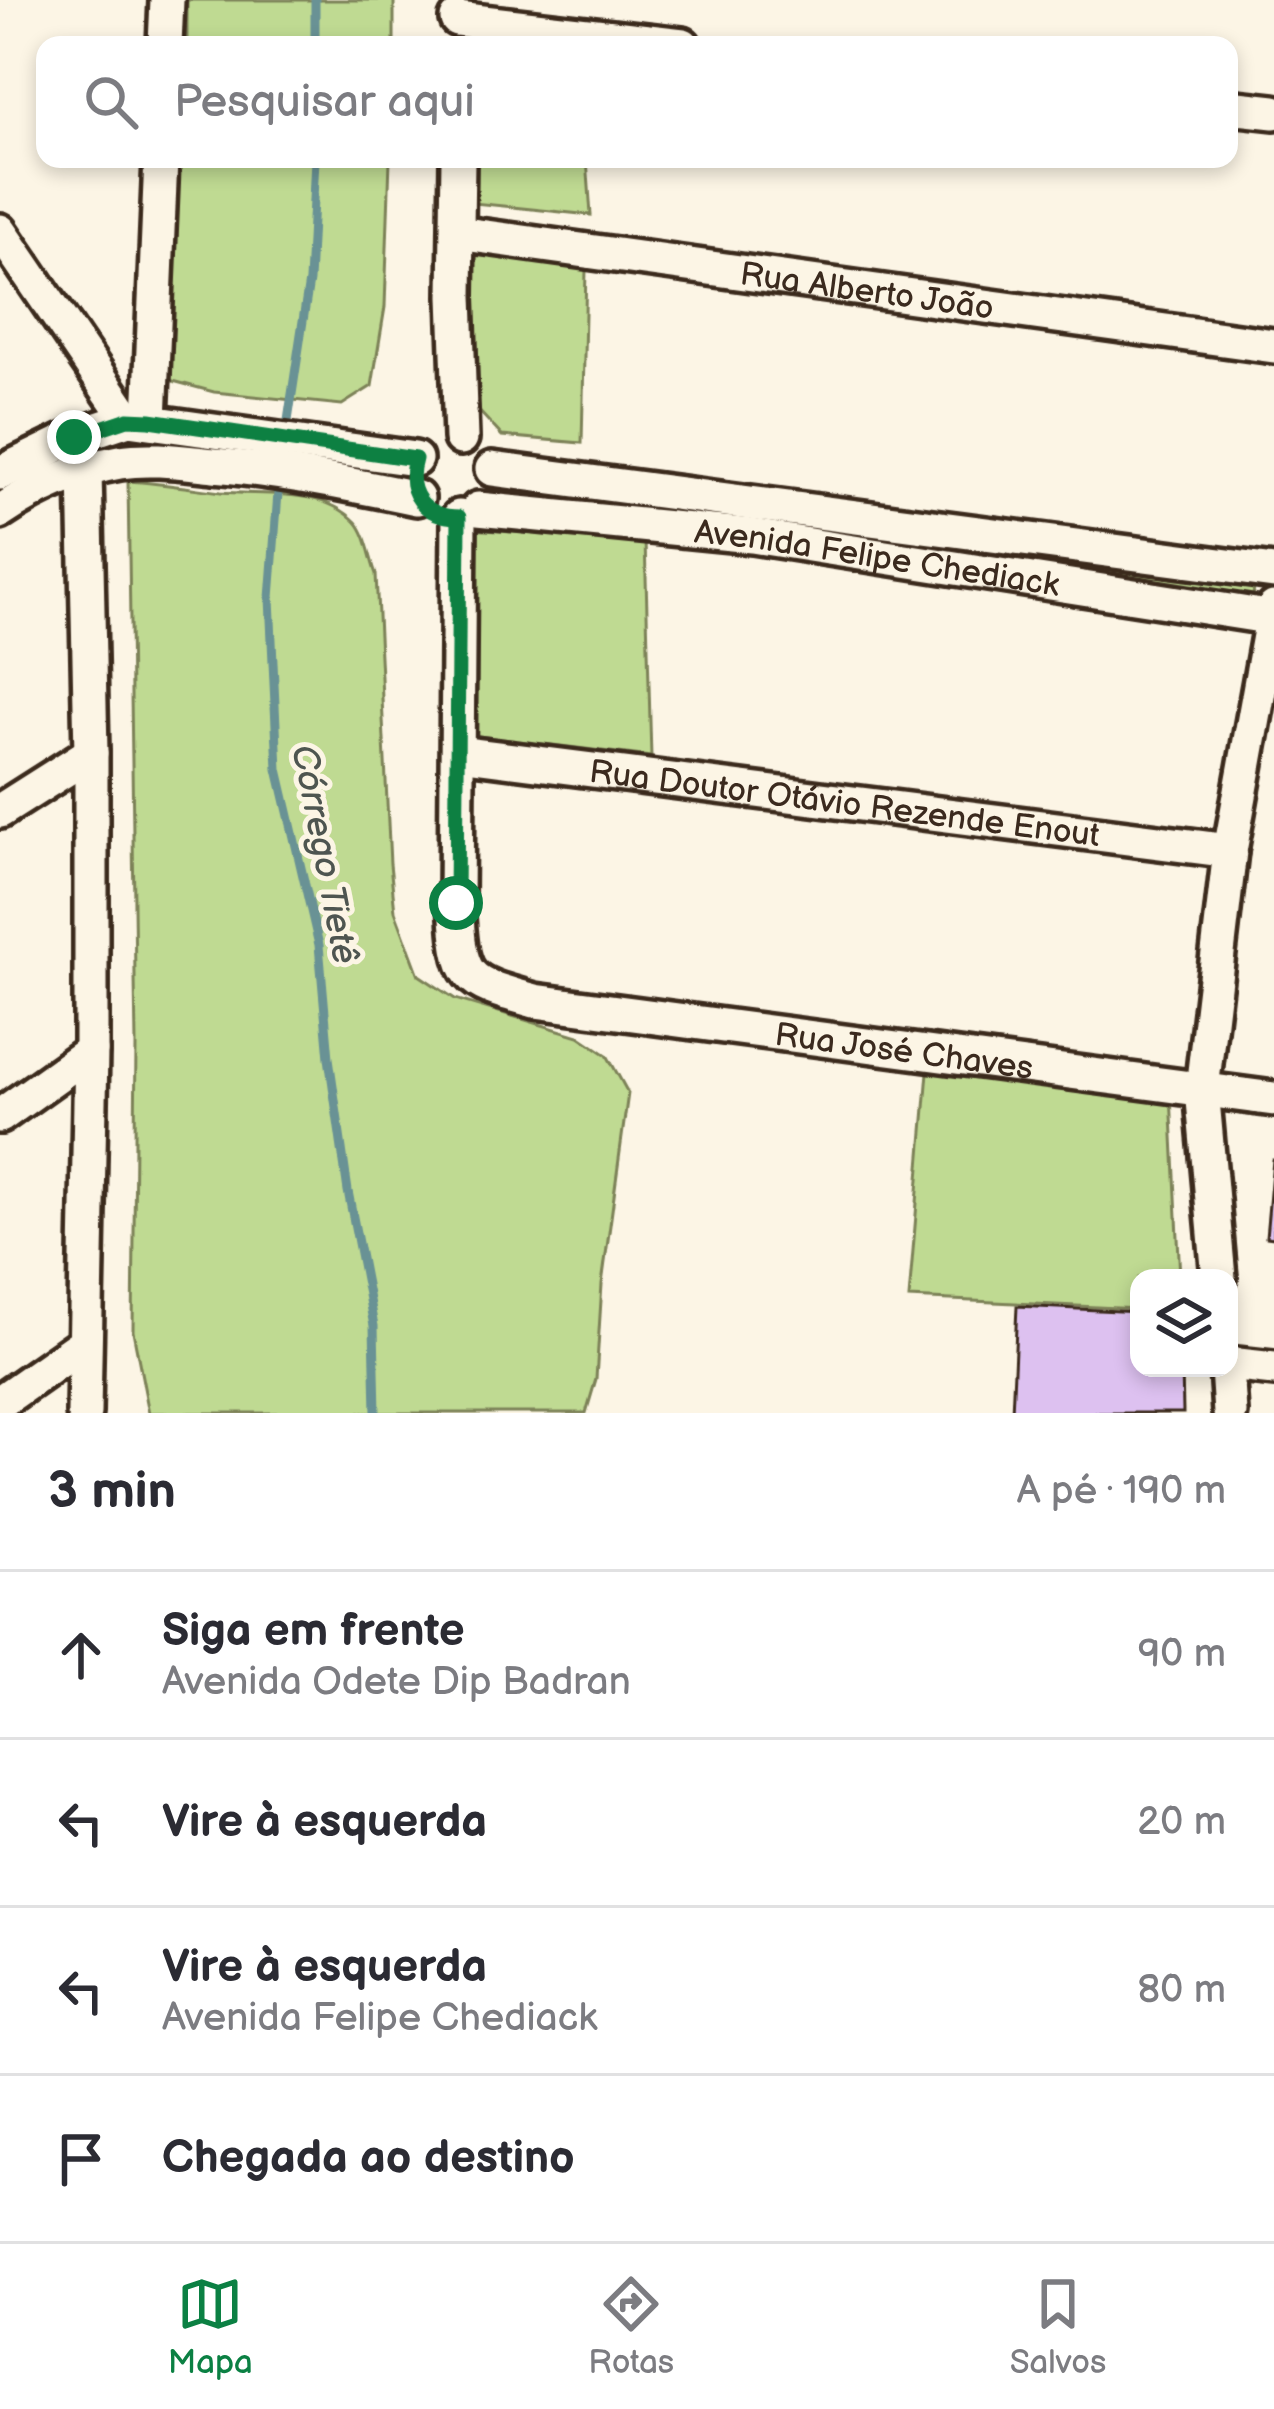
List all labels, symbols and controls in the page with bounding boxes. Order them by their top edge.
search box [36,36,1238,168]
icon: search [78,69,144,135]
text: Pesquisar aqui [174,75,475,130]
street label: Rua Alberto João [738,254,996,329]
route end [47,410,101,464]
street label: Avenida Felipe Chediack [692,512,1063,606]
water label: Córrego Tietê [281,741,366,968]
street label: Rua Doutor Otávio Rezende Enout [587,752,1102,856]
route start [429,876,483,930]
street label: Rua José Chaves [772,1015,1035,1089]
map controls [1130,1269,1238,1377]
button: layers [1130,1269,1238,1377]
text: 3 min [48,1461,176,1522]
text: A pé · 190 m [1017,1468,1226,1515]
text: Siga em frente [162,1604,465,1659]
icon: ahead [48,1622,114,1688]
text: 90 m [1138,1631,1226,1678]
text: Avenida Odete Dip Badran [162,1659,631,1706]
icon: left [48,1790,114,1856]
text: Vire à esquerda [162,1795,487,1850]
text: 20 m [1137,1799,1226,1846]
text: Vire à esquerda [162,1940,487,1995]
icon: left [48,1958,114,2024]
text: 80 m [1138,1967,1226,2014]
text: Avenida Felipe Chediack [162,1995,597,2042]
icon: arrive [48,2126,114,2192]
text: Chegada ao destino [162,2131,575,2186]
tab: Mapa [168,2271,253,2383]
tab: Rotas [588,2271,674,2383]
tab: Salvos [1010,2271,1106,2383]

